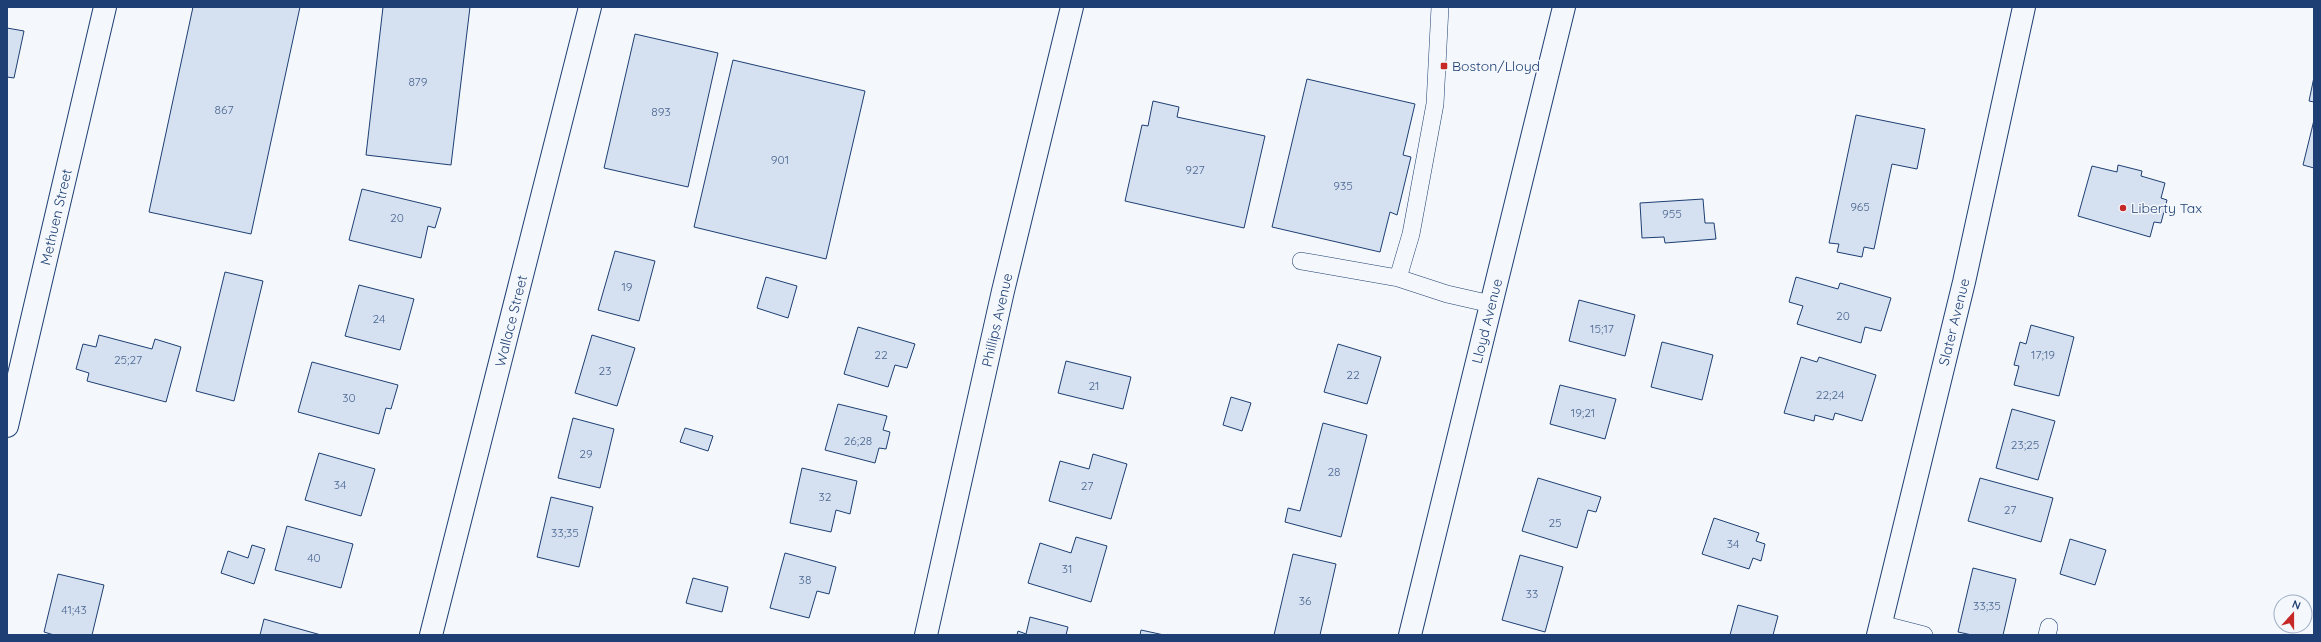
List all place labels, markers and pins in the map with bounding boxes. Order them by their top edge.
place label: Boston/Lloyd [1452,57,1540,75]
marker: Boston/Lloyd [1439,61,1449,71]
place label: Liberty Tax [2131,199,2202,217]
marker: Liberty Tax [2118,203,2128,213]

